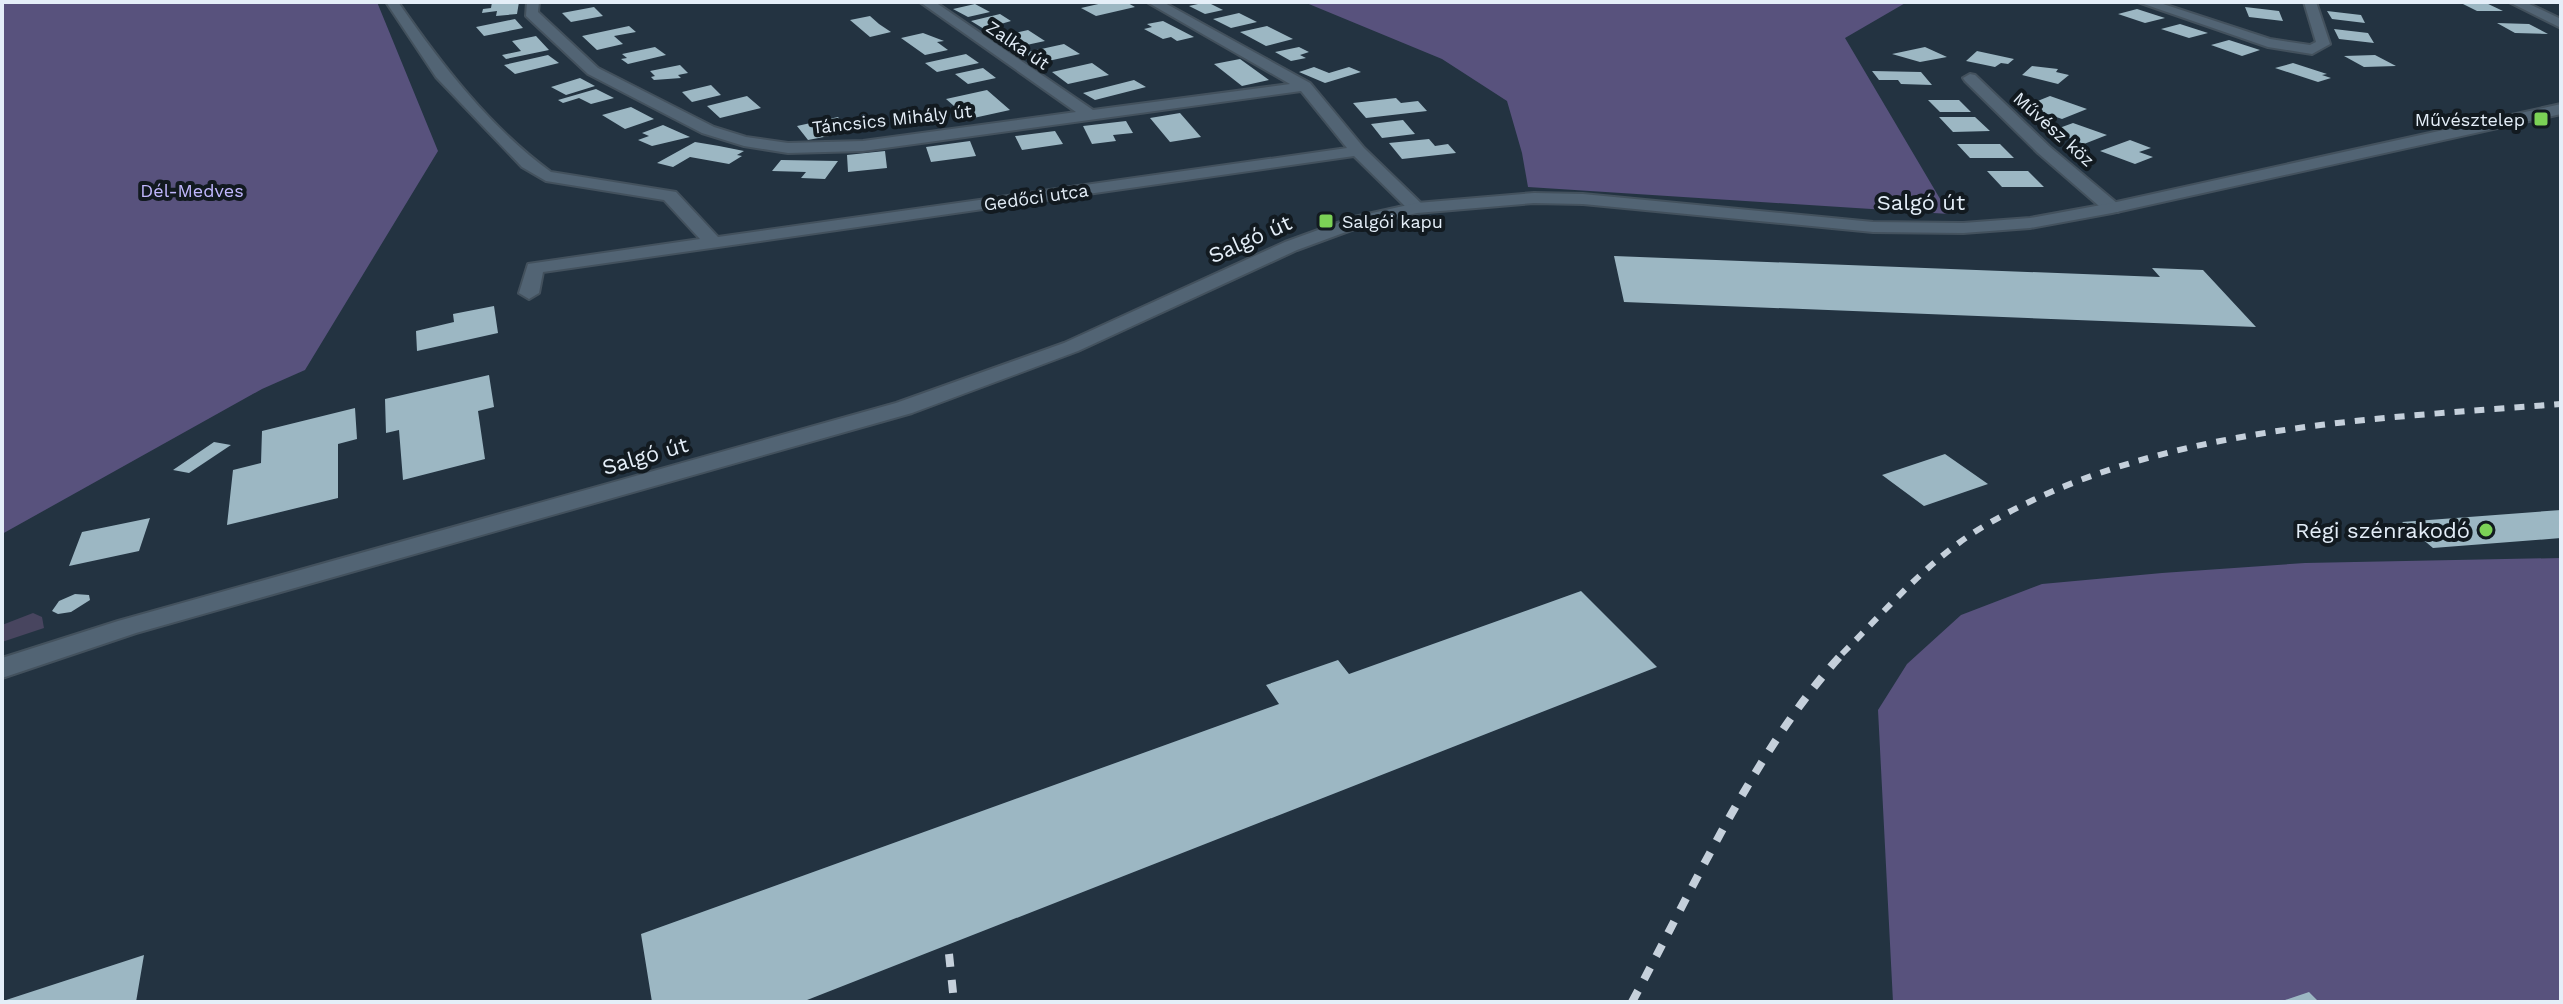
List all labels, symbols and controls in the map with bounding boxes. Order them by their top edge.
street label: Zalka út [982,16,1054,74]
street label: Művész köz [2009,87,2099,171]
street label: Táncsics Mihály út [811,100,973,138]
place label: Művésztelep [2415,109,2525,130]
marker: Művésztelep [2532,110,2550,128]
street label: Gedőci utca [982,179,1090,215]
park label: Dél-Medves [140,180,244,201]
street label: Salgó út [1877,190,1965,215]
street label: Salgó út [1205,210,1295,268]
place label: Salgói kapu [1342,211,1443,232]
marker: Salgói kapu [1317,212,1335,230]
street label: Salgó út [599,432,691,480]
place label: Régi szénrakodó [2295,518,2470,543]
marker: Régi szénrakodó [2477,521,2495,539]

